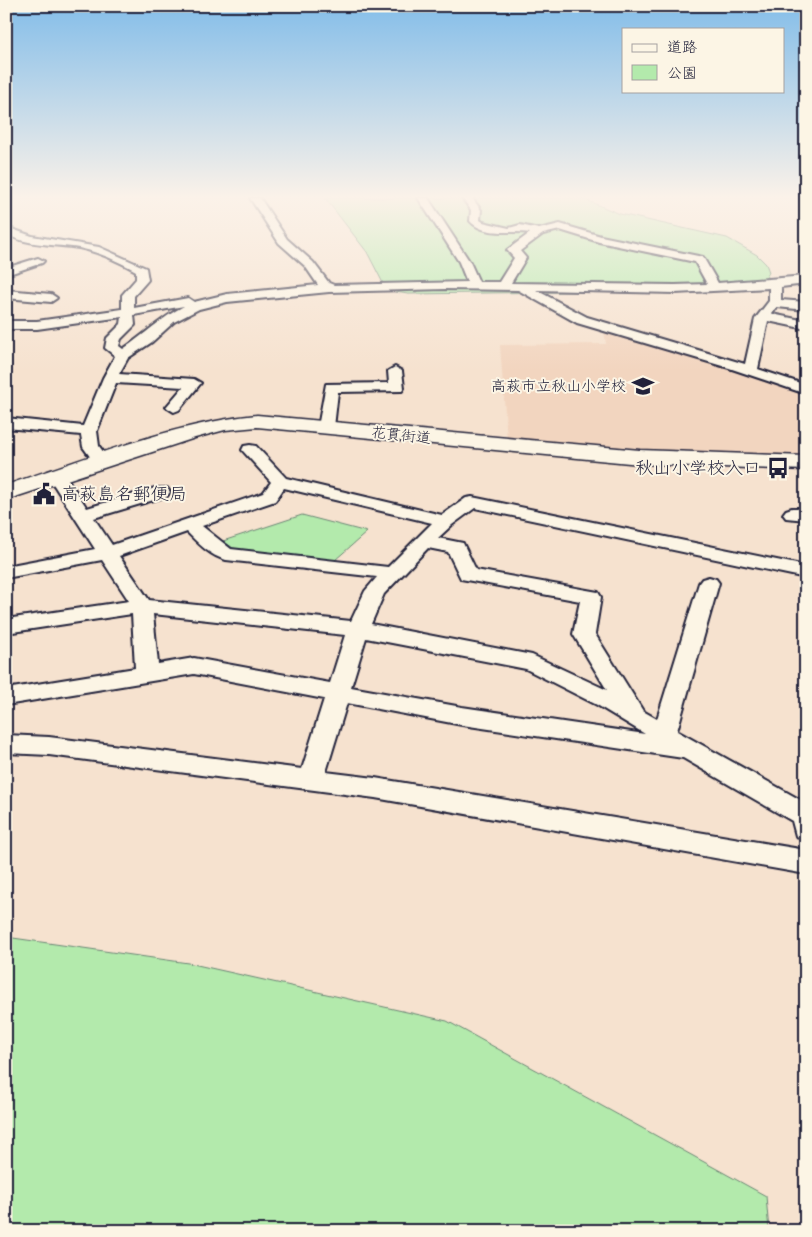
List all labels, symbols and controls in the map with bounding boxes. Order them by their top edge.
legend [622,28,784,92]
text: 道路 [667,40,697,58]
text: 公園 [667,66,697,84]
school or university icon: 高萩市立秋山小学校 [630,373,656,399]
place label: 高萩市立秋山小学校 [491,378,626,397]
street label: 花貫街道 [370,425,432,449]
bus stop icon: 秋山小学校入口 [765,455,791,481]
place label: 秋山小学校入口 [635,459,761,481]
public building icon: 高萩島名郵便局 [31,481,57,507]
place label: 高萩島名郵便局 [61,485,187,507]

